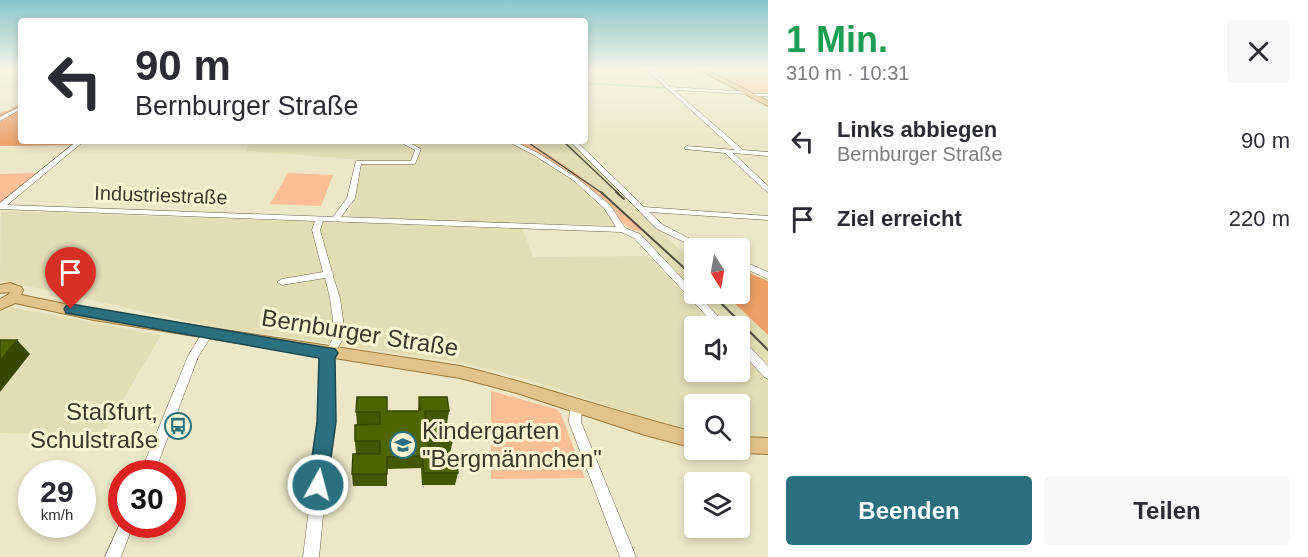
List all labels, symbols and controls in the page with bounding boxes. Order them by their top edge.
text: 1 Min. [786,19,888,60]
button: close [1227,20,1290,83]
icon: left [36,42,114,120]
text: 90 m [135,42,231,89]
text: 310 m · 10:31 [786,62,909,84]
text: Bernburger Straße [135,91,359,121]
text: Links abbiegen [837,117,997,142]
icon: left [786,125,819,158]
text: 90 m [1241,128,1290,153]
text: Bernburger Straße [837,143,1003,165]
street label: Industriestraße [94,182,228,208]
icon: arrive [786,203,819,236]
text: Ziel erreicht [837,206,962,231]
text: 220 m [1229,206,1290,231]
north arrow [684,238,750,304]
map controls [684,238,750,538]
pin [45,247,96,309]
icon: arrive [54,256,87,289]
street label: Bernburger Straße [260,304,460,361]
button: sound [684,316,750,382]
button: search [684,394,750,460]
place label: Staßfurt, Schulstraße [30,398,158,453]
bus stop icon: Staßfurt, Schulstraße [163,411,193,441]
place label: Kindergarten "Bergmännchen" [422,417,602,472]
school or university icon: Kindergarten "Bergmännchen" [388,430,418,460]
position arrow [286,453,350,517]
speed limit sign: 30 [108,460,186,538]
button: layers [684,472,750,538]
text: 29 [40,475,74,508]
button: Beenden [786,476,1032,545]
button: Teilen [1044,476,1290,545]
text: km/h [41,506,73,523]

